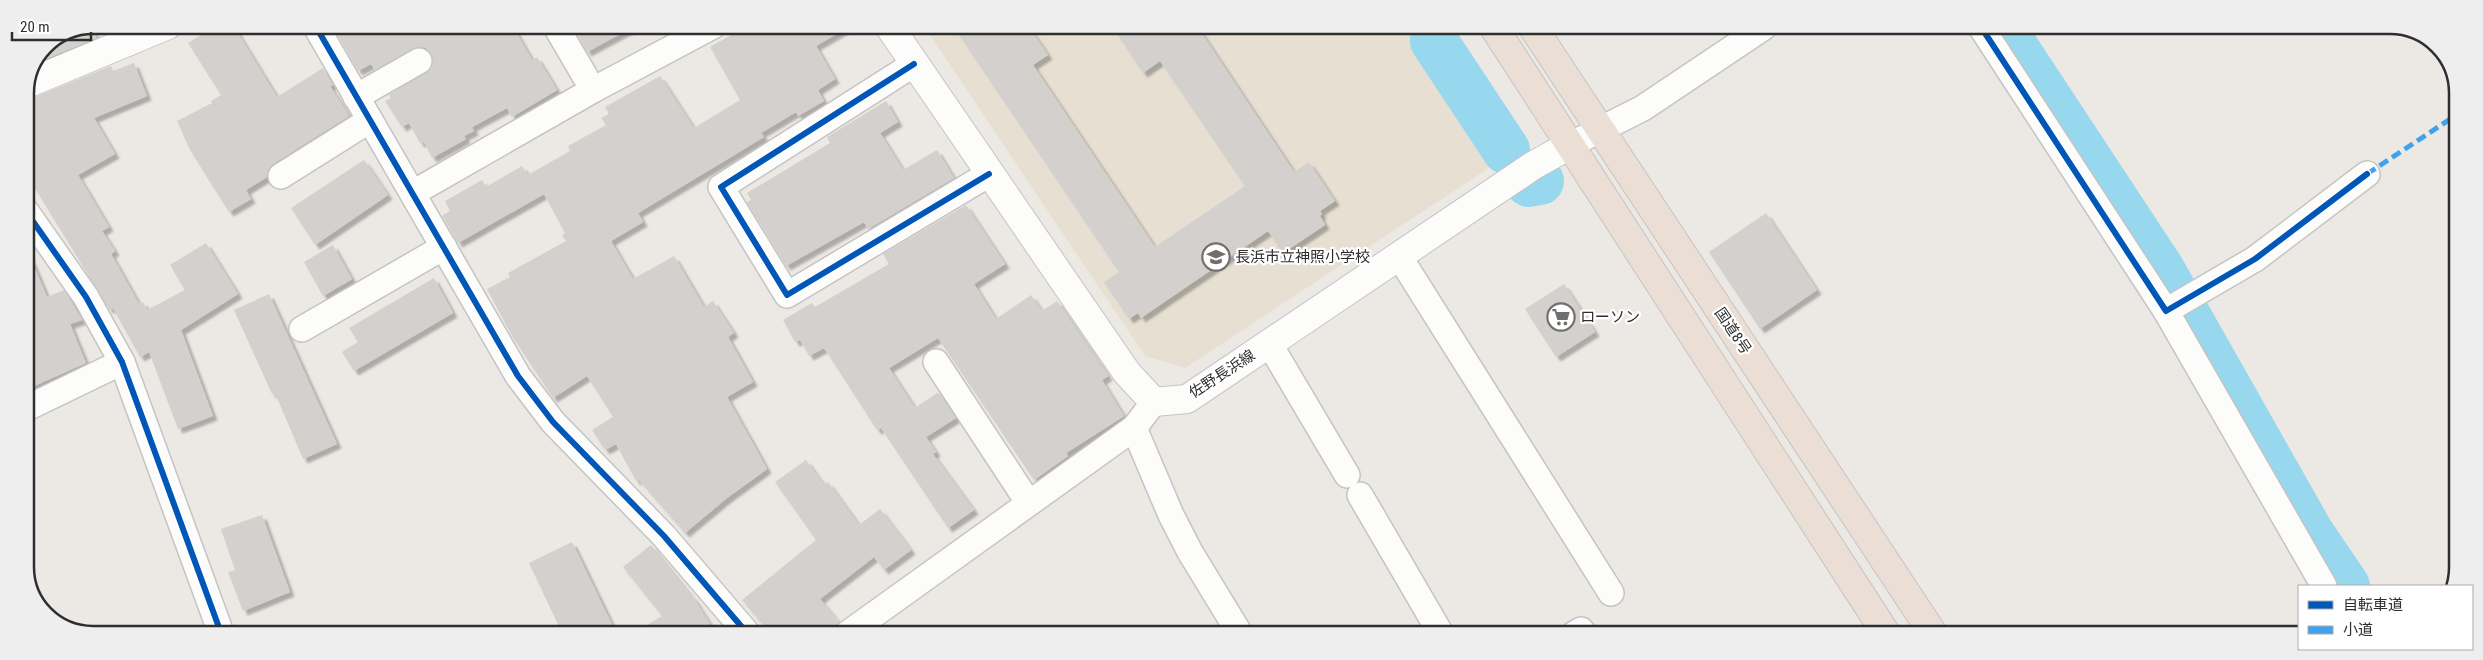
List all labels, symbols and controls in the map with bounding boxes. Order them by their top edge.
scale bar [12,10,91,42]
text: 20 m [20,18,50,36]
school or university icon: 長浜市立神照小学校 [1201,242,1231,272]
place label: 長浜市立神照小学校 [1235,248,1370,266]
supermarket icon: ローソン [1546,302,1576,332]
street label: 国道8号 [1711,304,1755,358]
place label: ローソン [1580,308,1640,326]
street label: 佐野長浜線 [1186,346,1258,402]
legend [2298,585,2473,650]
text: 自転車道 [2343,596,2403,614]
text: 小道 [2343,621,2373,639]

